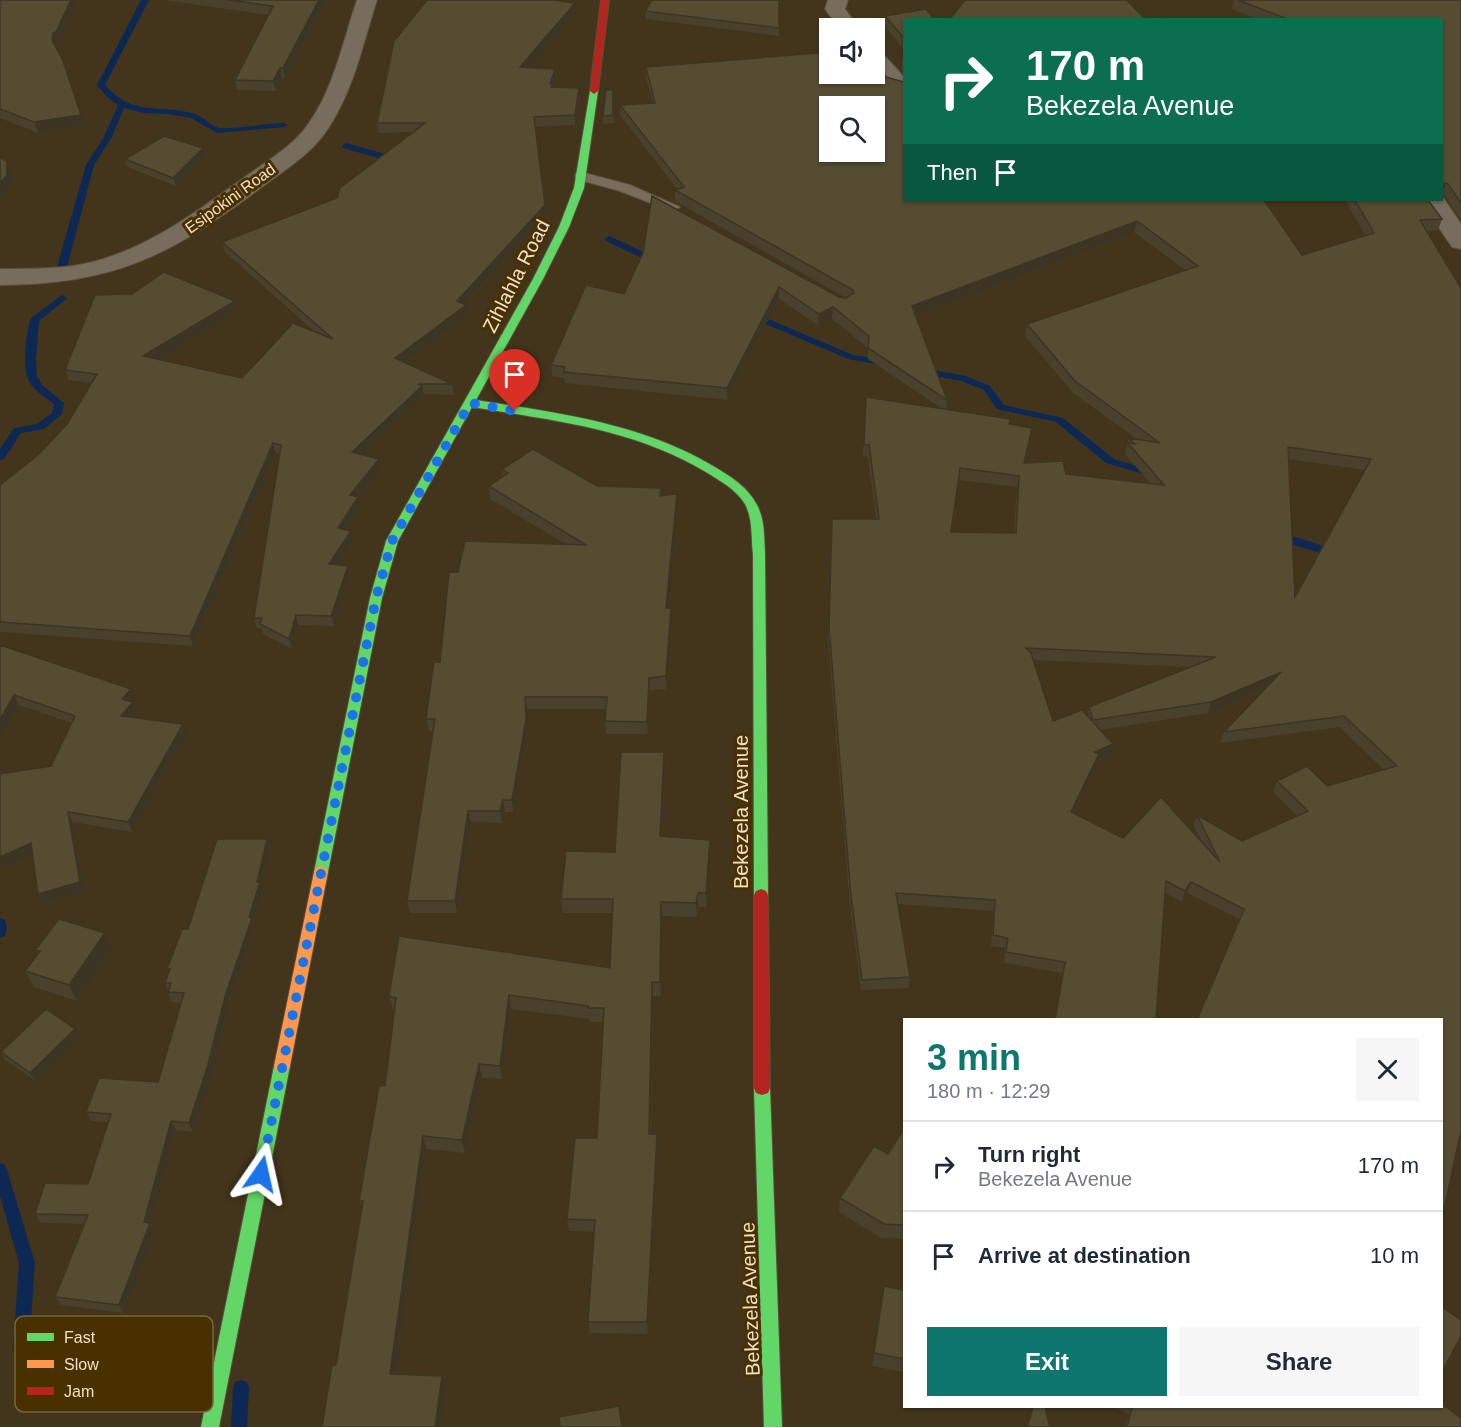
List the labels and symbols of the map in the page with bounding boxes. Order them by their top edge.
street label: Esipokini Road [182,160,278,237]
street label: Zihlahla Road [478,216,554,336]
pin [489,349,540,411]
street label: Bekezela Avenue [730,735,752,889]
position arrow [229,1142,293,1206]
street label: Bekezela Avenue [736,1222,764,1376]
legend [15,1316,213,1412]
text: Fast [64,1329,96,1346]
text: Slow [64,1356,99,1373]
text: Jam [64,1383,94,1400]

